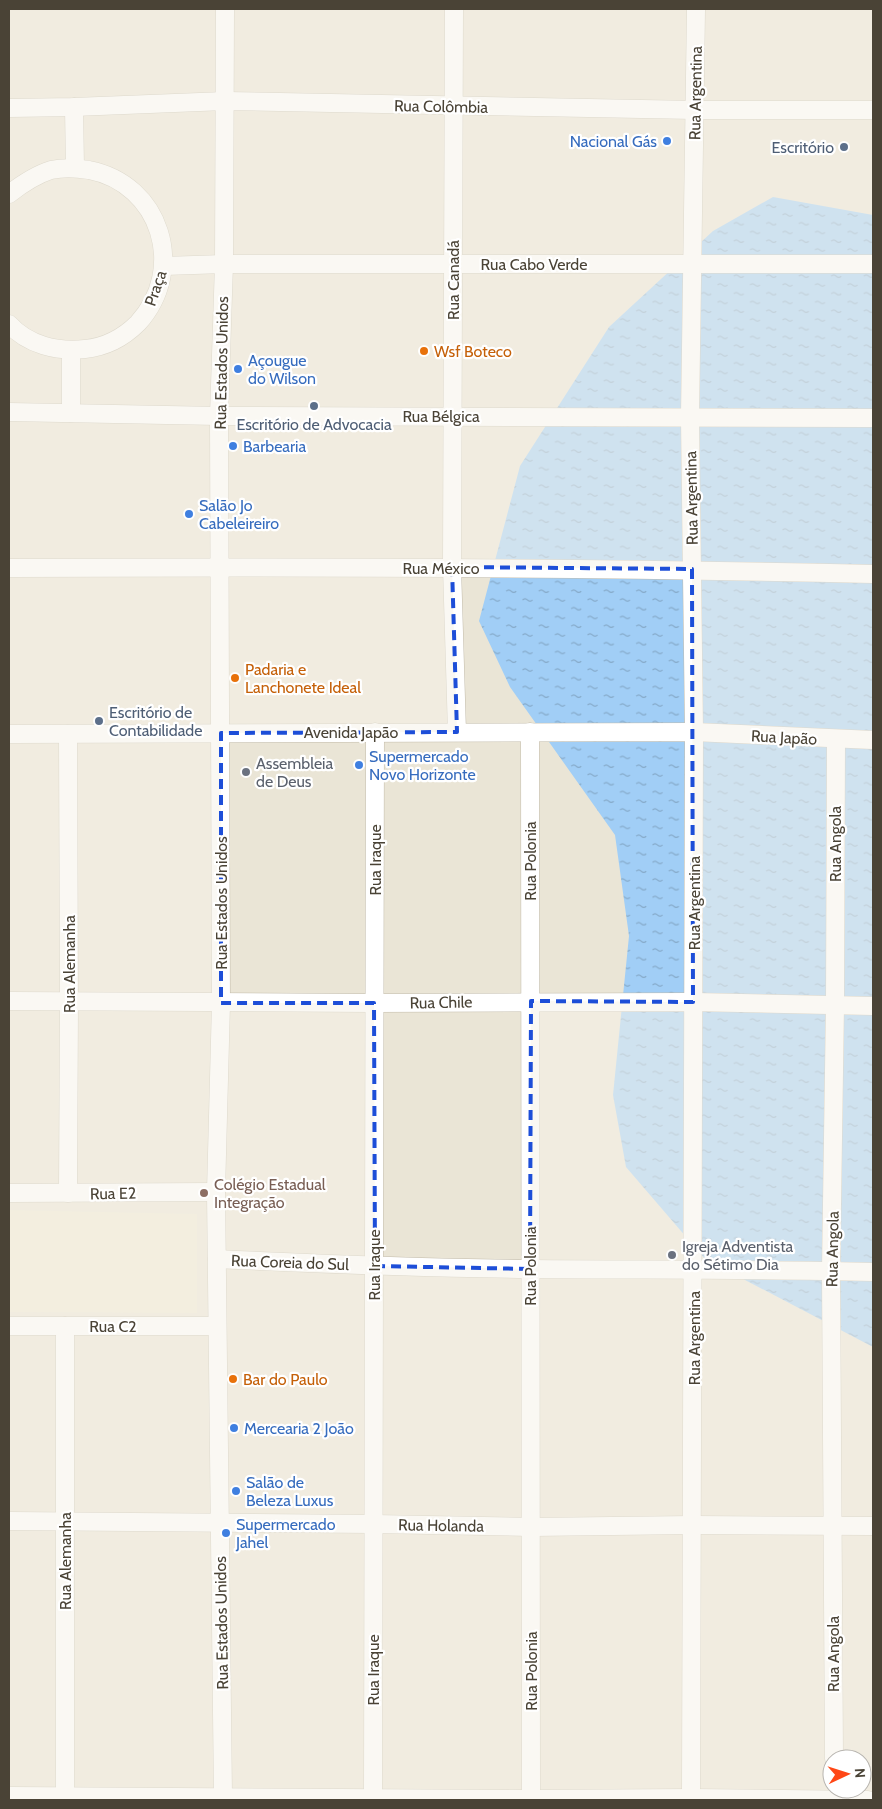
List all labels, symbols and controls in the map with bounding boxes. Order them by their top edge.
street label: Rua Argentina [685,45,706,140]
street label: Rua Colômbia [394,96,488,117]
place label: Nacional Gás [570,132,657,151]
marker: Nacional Gás [661,135,673,147]
place label: Escritório [772,138,834,157]
marker: Escritório [838,141,850,153]
street label: Rua Canadá [444,240,463,320]
street label: Rua Cabo Verde [481,255,587,274]
street label: Praça [141,267,171,309]
street label: Rua Estados Unidos [211,296,232,430]
place label: Wsf Boteco [434,342,512,361]
marker: Wsf Boteco [418,345,430,357]
place label: Açougue do Wilson [248,351,316,388]
marker: Açougue do Wilson [232,363,244,375]
marker: Escritório de Advocacia [308,400,320,412]
street label: Rua Bélgica [402,407,480,426]
place label: Escritório de Advocacia [236,415,392,434]
place label: Barbearia [243,437,306,456]
marker: Barbearia [227,440,239,452]
street label: Rua Argentina [681,450,702,545]
place label: Salão Jo Cabeleireiro [199,496,279,533]
marker: Salão Jo Cabeleireiro [183,508,195,520]
street label: Rua México [403,559,480,578]
place label: Padaria e Lanchonete Ideal [245,660,361,697]
marker: Padaria e Lanchonete Ideal [229,672,241,684]
place label: Escritório de Contabilidade [109,703,202,740]
marker: Escritório de Contabilidade [93,715,105,727]
street label: Avenida Japão [304,723,399,742]
street label: Rua Japão [750,726,818,749]
place label: Supermercado Novo Horizonte [369,747,476,784]
place label: Assembleia de Deus [256,754,333,791]
marker: Supermercado Novo Horizonte [353,759,365,771]
marker: Assembleia de Deus [240,766,252,778]
street label: Rua Angola [826,806,845,882]
street label: Rua Polonia [521,821,540,901]
street label: Rua Iraque [366,824,385,896]
street label: Rua Estados Unidos [212,836,231,970]
street label: Rua Argentina [685,856,704,950]
street label: Rua Alemanha [60,915,79,1013]
street label: Rua Chile [409,992,473,1013]
place label: Colégio Estadual Integração [214,1175,326,1212]
street label: Rua E2 [90,1184,136,1203]
marker: Colégio Estadual Integração [198,1187,210,1199]
street label: Rua Angola [822,1210,843,1287]
street label: Rua Polonia [521,1226,540,1306]
street label: Rua Iraque [365,1229,384,1301]
place label: Igreja Adventista do Sétimo Dia [682,1237,794,1274]
marker: Igreja Adventista do Sétimo Dia [666,1249,678,1261]
street label: Rua Coreia do Sul [231,1251,349,1274]
street label: Rua Argentina [685,1291,704,1385]
street label: Rua C2 [89,1317,137,1336]
place label: Bar do Paulo [243,1370,328,1389]
marker: Bar do Paulo [227,1373,239,1385]
place label: Mercearia 2 João [244,1419,354,1438]
marker: Mercearia 2 João [228,1422,240,1434]
place label: Salão de Beleza Luxus [246,1473,334,1510]
marker: Salão de Beleza Luxus [230,1485,242,1497]
street label: Rua Alemanha [56,1512,75,1610]
place label: Supermercado Jahel [235,1515,336,1552]
street label: Rua Holanda [398,1515,484,1536]
marker: Supermercado Jahel [220,1527,232,1539]
street label: Rua Estados Unidos [211,1556,232,1690]
street label: Rua Angola [824,1616,843,1692]
street label: Rua Polonia [522,1631,541,1711]
street label: Rua Iraque [364,1634,383,1706]
north arrow [822,1749,872,1799]
text: N [851,1768,869,1779]

